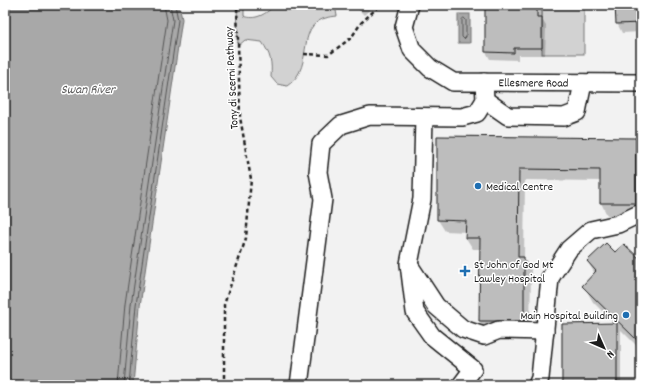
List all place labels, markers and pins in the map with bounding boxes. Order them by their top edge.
place label: Medical Centre [486,179,553,196]
marker: Medical Centre [473,181,483,191]
place label: St John of God Mt Lawley Hospital [474,257,554,288]
marker: St John of God Mt Lawley Hospital [459,265,471,277]
place label: Main Hospital Building [520,308,618,325]
marker: Main Hospital Building [621,310,631,320]

